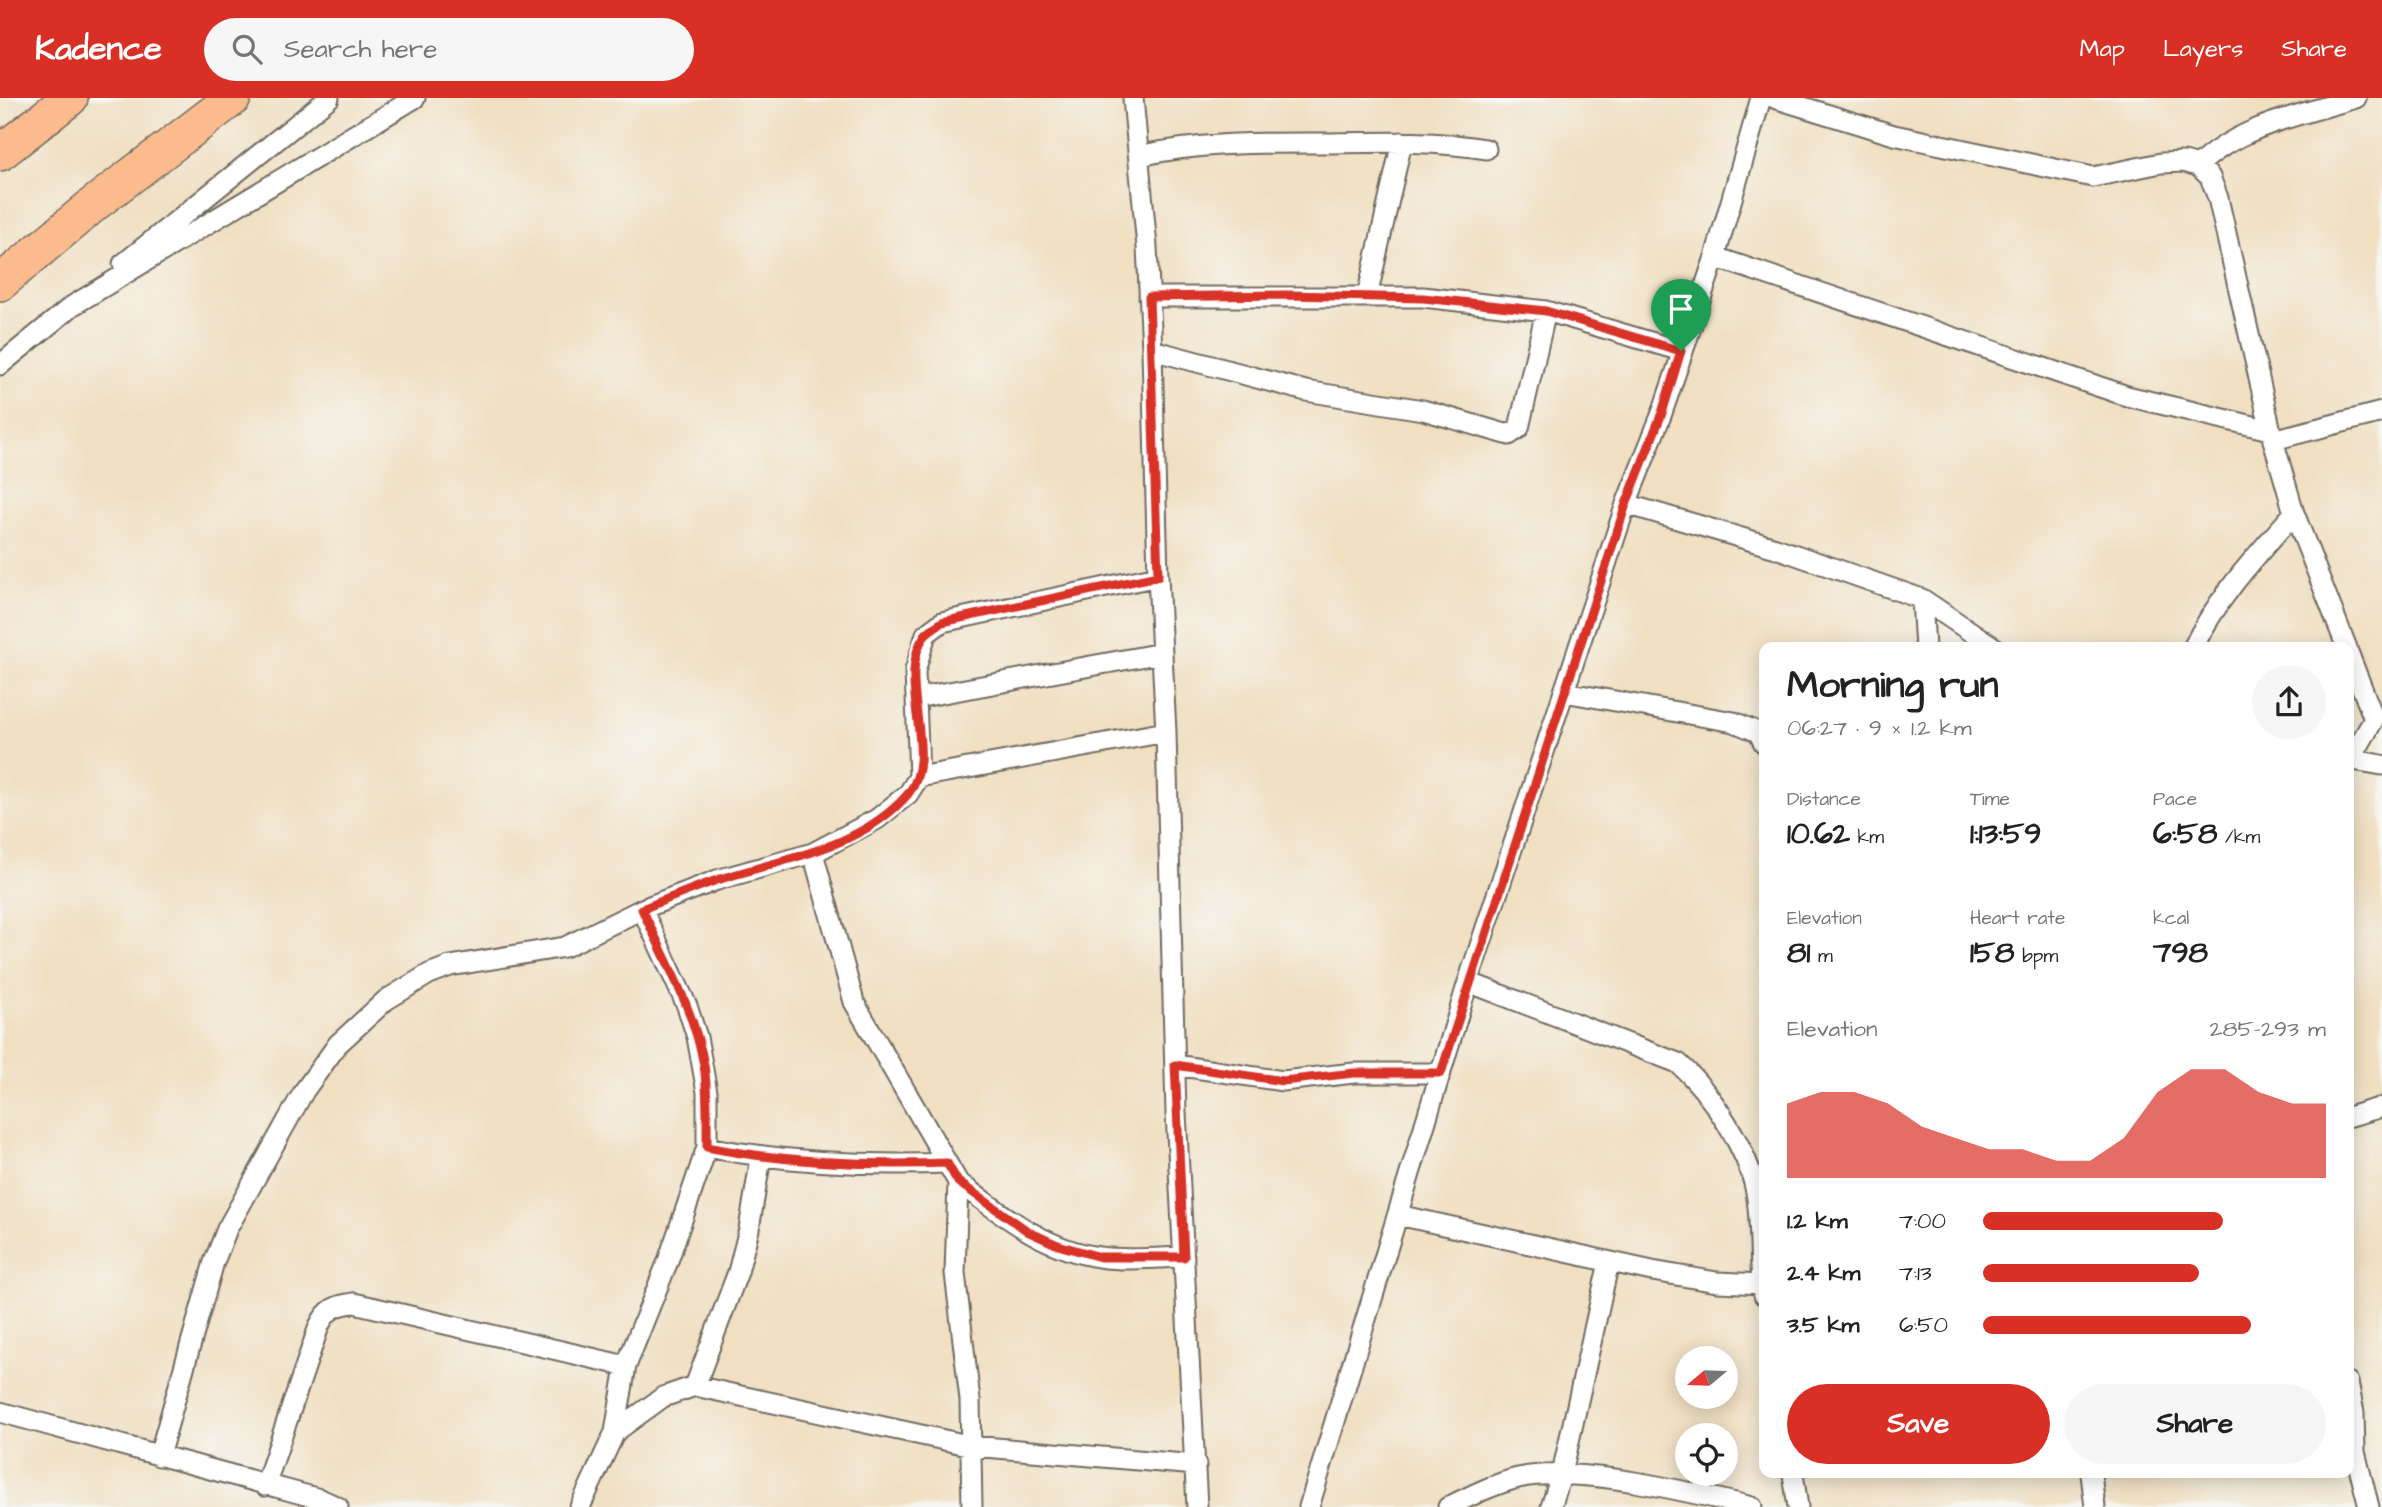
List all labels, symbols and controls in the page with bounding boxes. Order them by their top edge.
search box [204,18,694,81]
text: Kadence [35,26,162,72]
icon: search [228,30,266,68]
text: Search here [284,31,437,67]
text: Map [2080,32,2125,66]
text: Layers [2163,32,2243,66]
text: Share [2281,32,2347,66]
pin [1651,279,1711,351]
icon: arrive [1662,290,1700,328]
text: Morning run [1787,660,1999,712]
button: share [2252,665,2326,739]
text: 06:27 · 9 × 1.2 km [1787,712,1972,744]
text: Distance [1787,786,1861,813]
text: Time [1970,786,2010,813]
text: Pace [2153,786,2197,813]
text: 10.62 [1787,813,1850,855]
text: 1:13:59 [1970,813,2041,855]
text: 6:58 [2153,813,2218,855]
text: km [1850,824,1884,851]
text: /km [2218,824,2260,851]
text: Elevation [1787,905,1862,932]
text: Heart rate [1970,905,2065,932]
text: kcal [2153,905,2189,932]
text: 81 [1787,932,1810,974]
text: 158 [1970,932,2015,974]
text: 798 [2153,932,2208,974]
text: m [1810,943,1833,970]
text: bpm [2015,943,2058,970]
text: Elevation [1787,1013,1878,1045]
text: 285–293 m [2209,1013,2326,1045]
text: 1.2 km [1787,1205,1848,1237]
text: 7:00 [1899,1205,1946,1237]
text: 2.4 km [1787,1257,1860,1289]
text: 7:13 [1899,1257,1932,1289]
text: 3.5 km [1787,1309,1859,1341]
text: 6:50 [1899,1309,1948,1341]
north arrow [1675,1346,1738,1409]
map controls [1675,1346,1738,1486]
button: Save [1787,1384,2050,1464]
button: Share [2064,1384,2326,1464]
button: locate [1675,1423,1738,1486]

